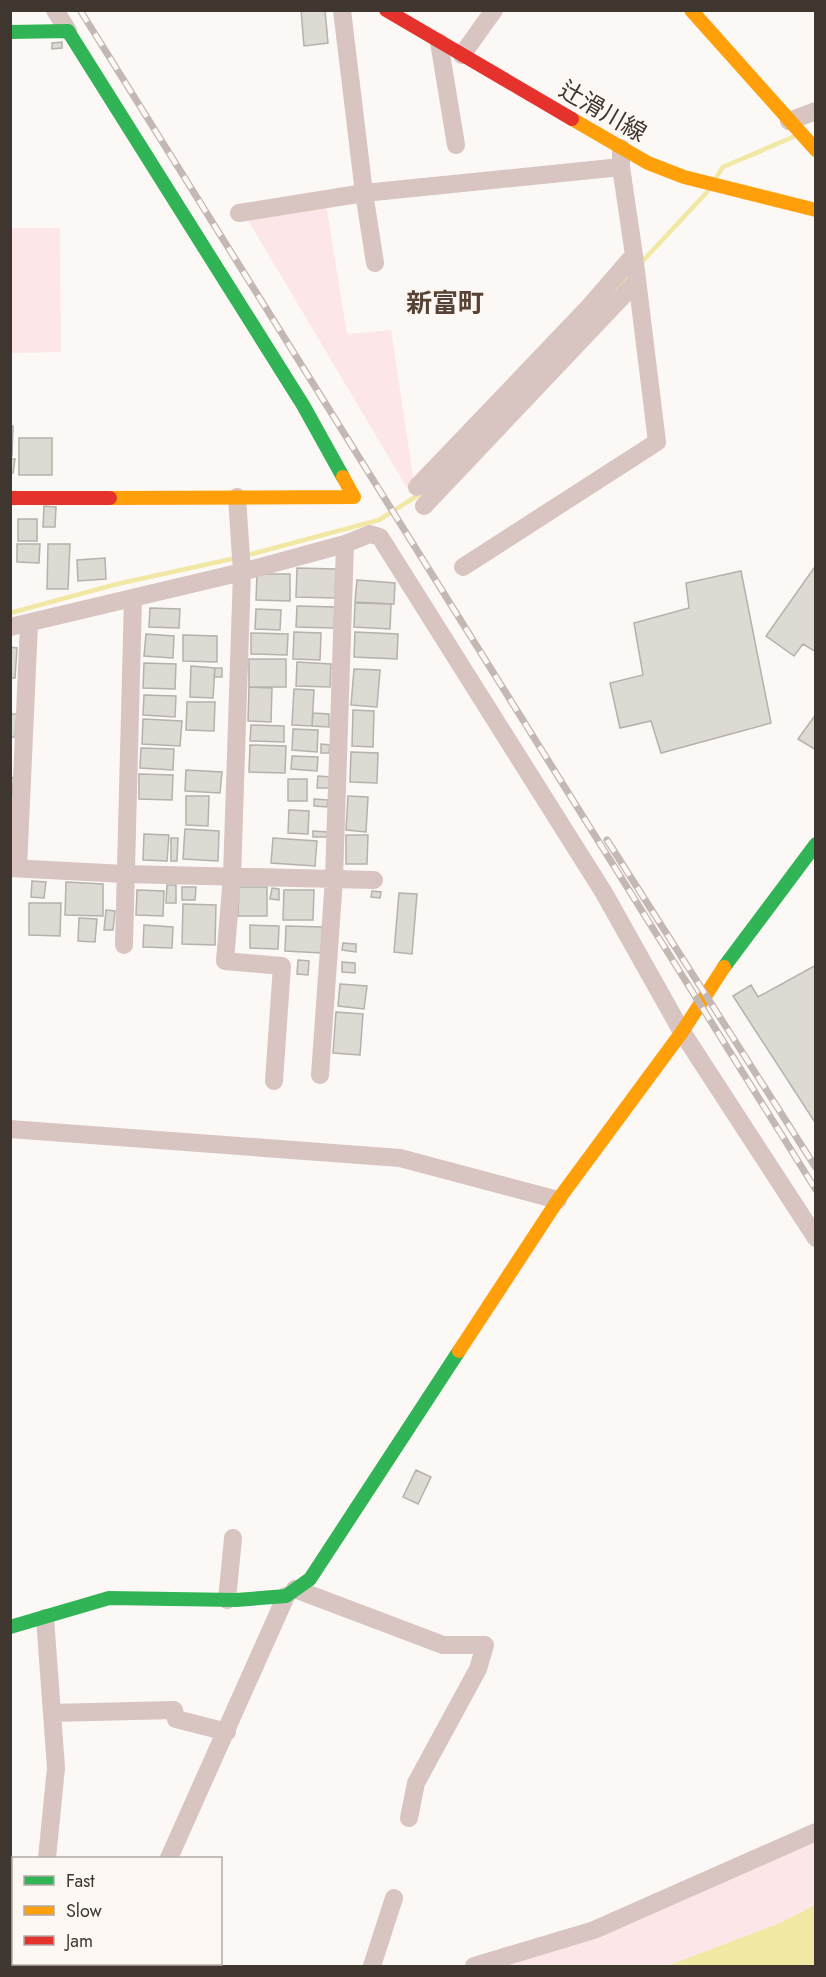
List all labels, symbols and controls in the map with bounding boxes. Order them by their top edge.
street label: 辻滑川線 [553,72,653,150]
district label: 新富町 [406,284,484,322]
legend [12,1857,222,1965]
text: Fast [66,1868,95,1894]
text: Slow [66,1898,103,1924]
text: Jam [64,1928,93,1954]

